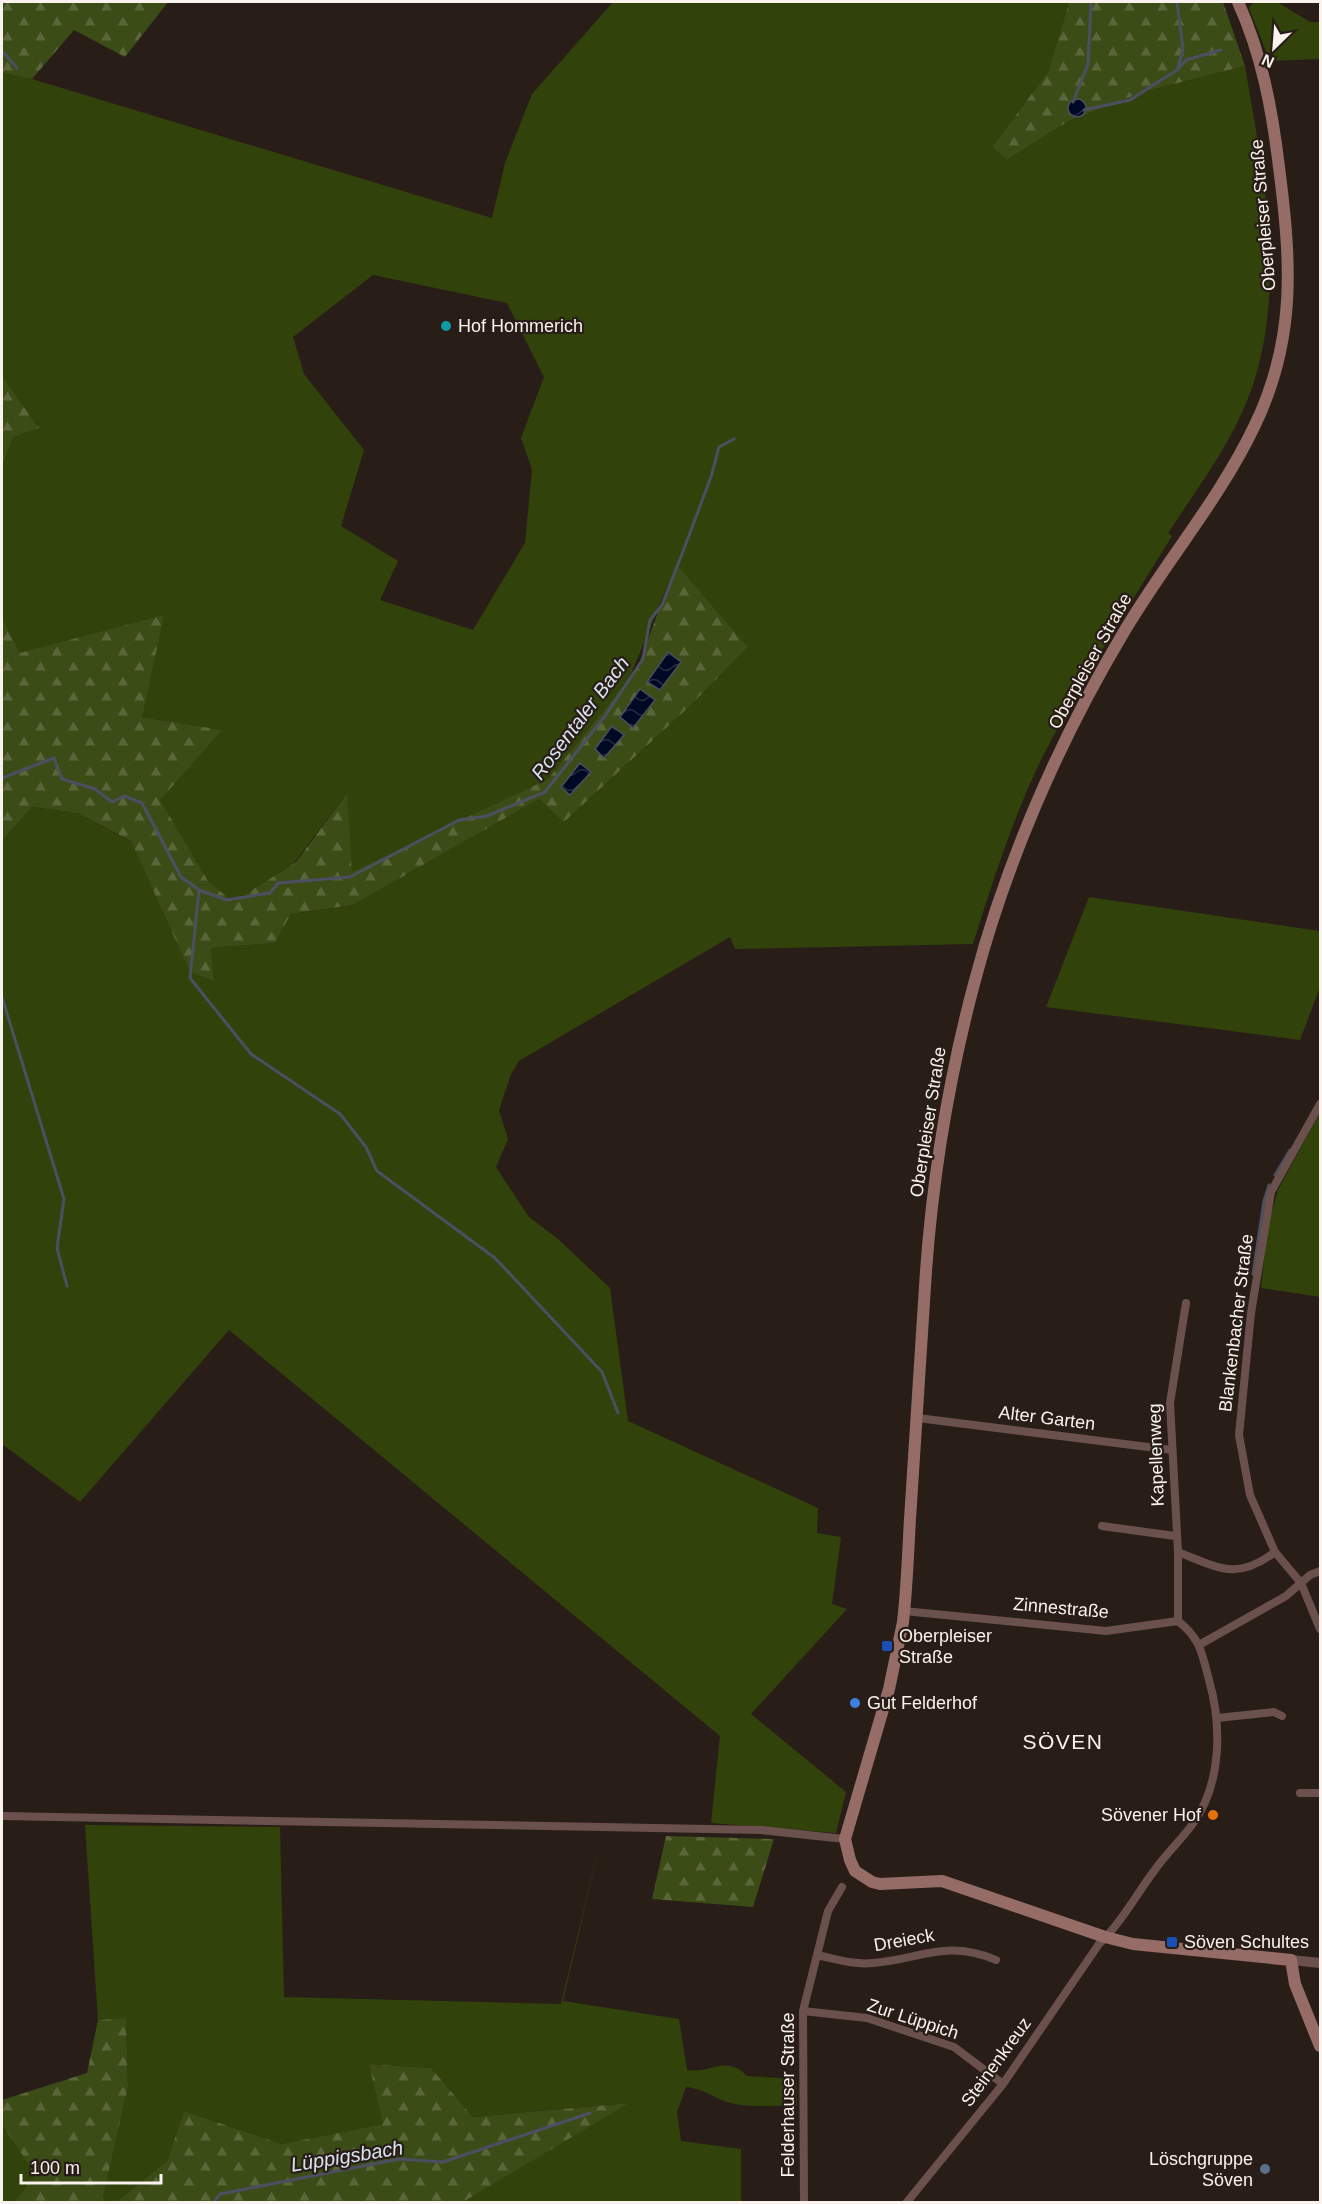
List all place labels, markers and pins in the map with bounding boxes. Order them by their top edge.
place label: Hof Hommerich [458,316,583,336]
marker: Hof Hommerich [439,319,453,333]
place label: Oberpleiser Straße [899,1626,992,1667]
marker: Oberpleiser Straße [880,1639,894,1653]
place label: Gut Felderhof [867,1693,978,1713]
marker: Gut Felderhof [848,1696,862,1710]
place label: Sövener Hof [1101,1805,1202,1825]
marker: Sövener Hof [1206,1808,1220,1822]
place label: Söven Schultes [1184,1932,1309,1952]
marker: Söven Schultes [1165,1935,1179,1949]
place label: Löschgruppe Söven [1149,2149,1253,2190]
marker: Löschgruppe Söven [1258,2162,1272,2176]

